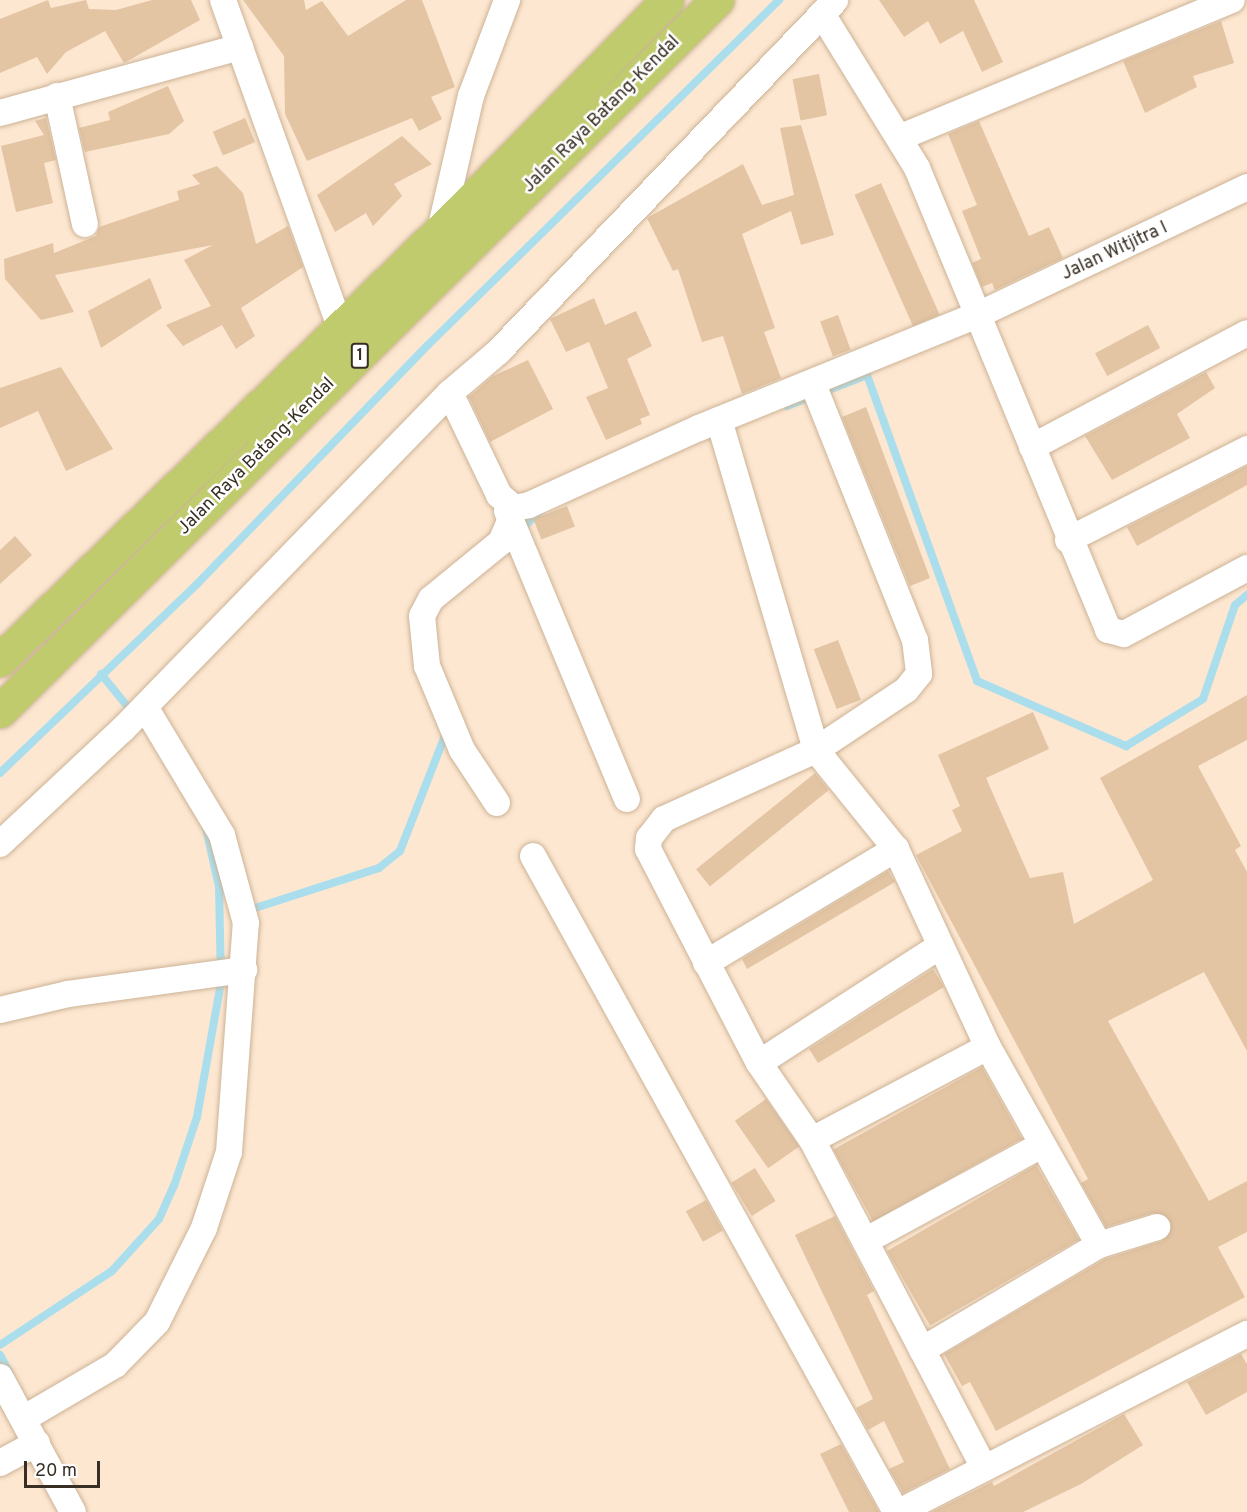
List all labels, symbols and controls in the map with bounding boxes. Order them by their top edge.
street label: Jalan Raya Batang-Kendal [519,32,685,198]
street label: Jalan Witjitra I [1058,218,1172,286]
road number: 1 [350,343,370,369]
street label: Jalan Raya Batang-Kendal [174,374,340,540]
scale bar [27,1449,104,1487]
text: 20 m [35,1460,77,1483]

